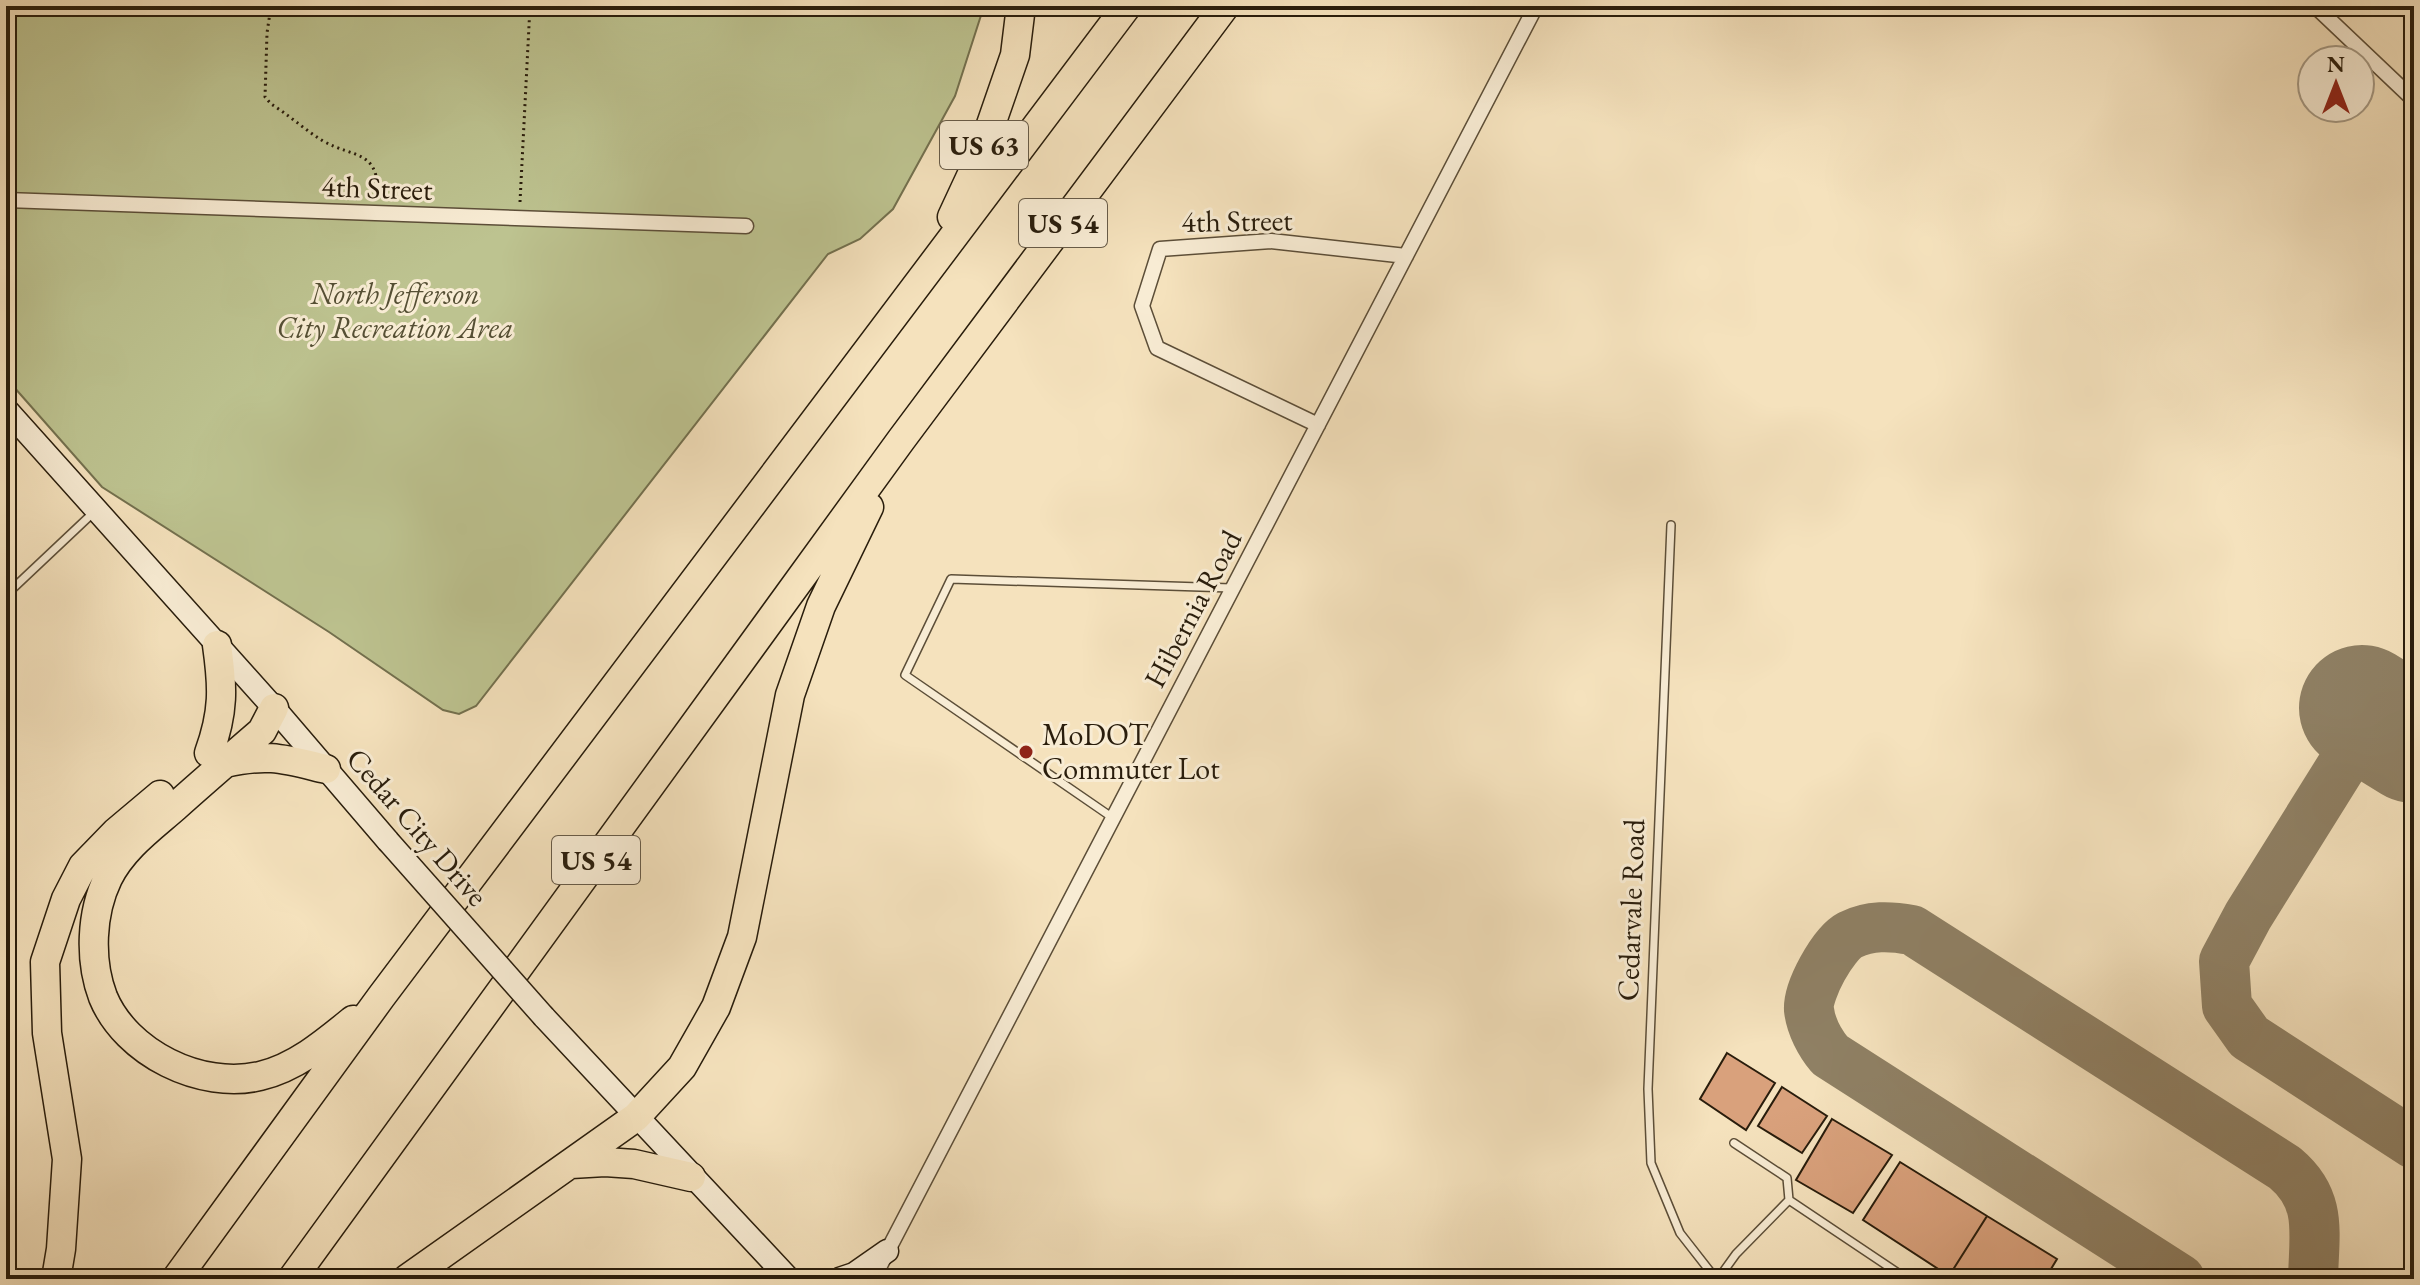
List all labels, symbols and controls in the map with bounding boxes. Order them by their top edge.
north arrow [2296,44,2376,124]
text: N [2327,50,2345,79]
road number: US 63 [940,121,1028,169]
street label: 4th Street [321,166,434,209]
road number: US 54 [1019,199,1107,247]
street label: 4th Street [1181,200,1293,241]
park label: North Jefferson City Recreation Area [277,274,513,347]
street label: Hibernia Road [1135,523,1251,694]
place label: MoDOT Commuter Lot [1042,715,1220,788]
street label: Cedar City Drive [338,739,497,914]
marker: MoDOT Commuter Lot [1017,743,1035,761]
street label: Cedarvale Road [1608,817,1653,1002]
road number: US 54 [552,836,640,884]

